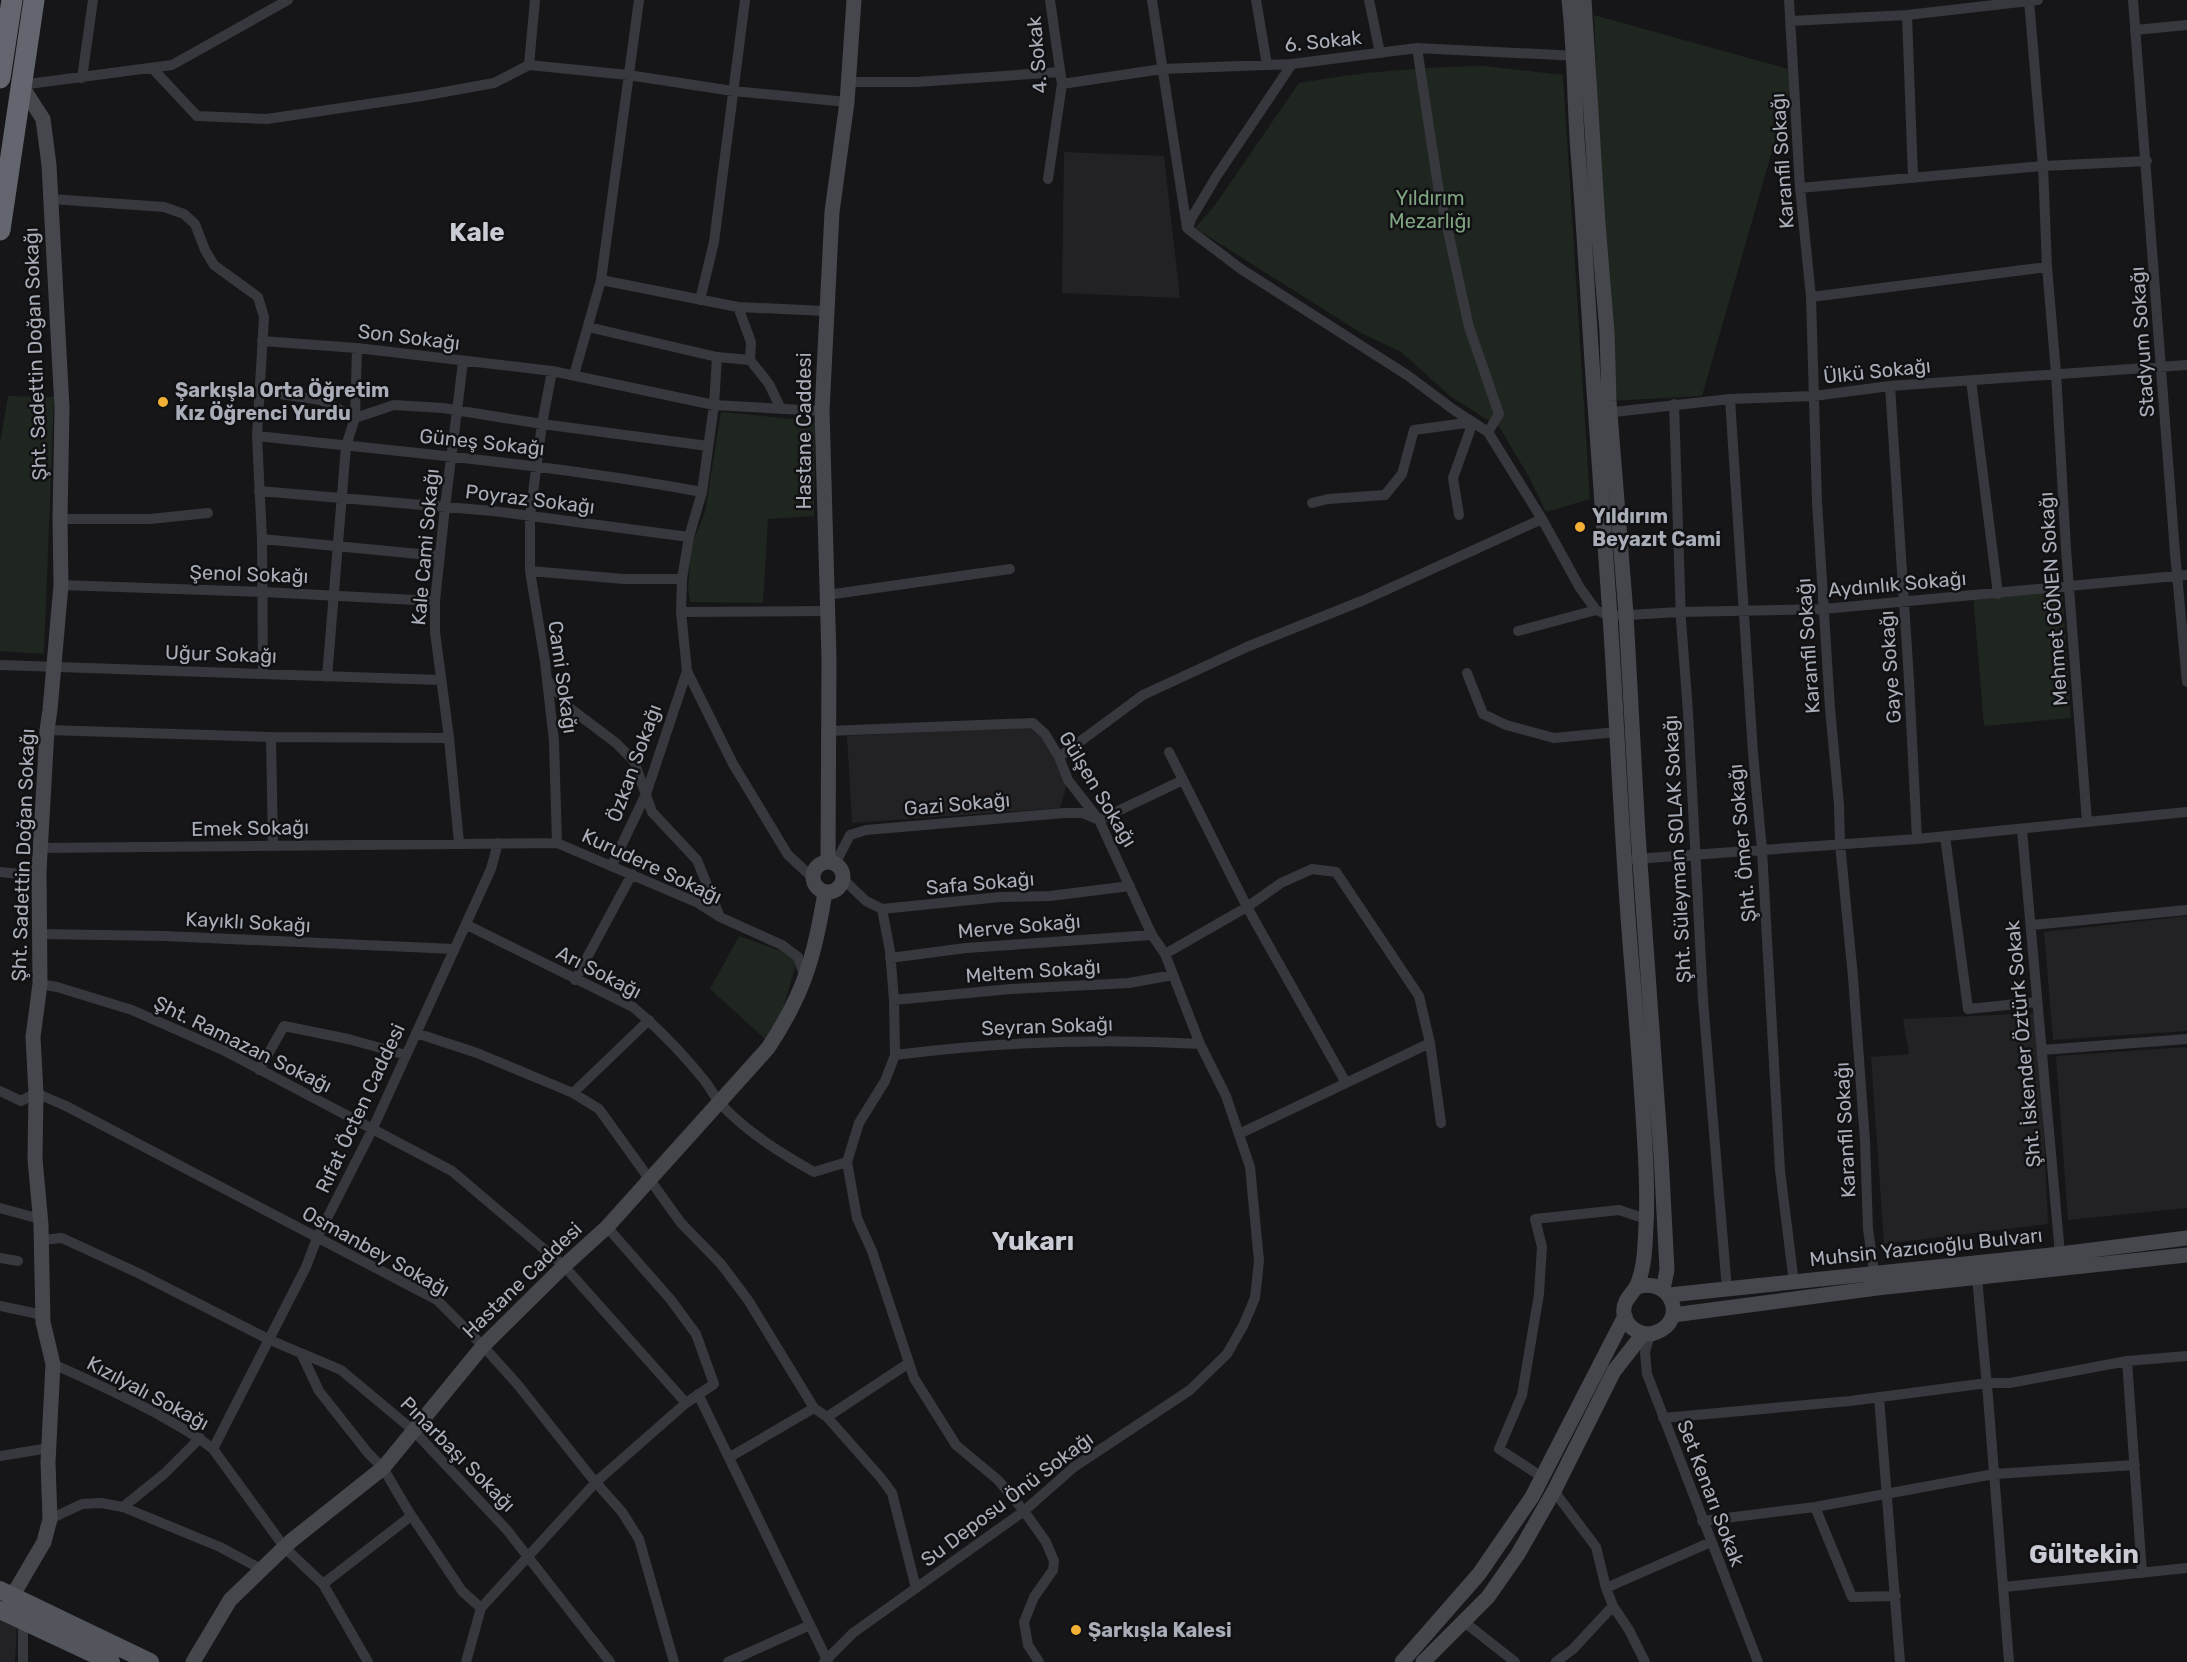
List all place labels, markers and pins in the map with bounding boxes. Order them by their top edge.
place label: Şarkışla Orta Öğretim Kız Öğrenci Yurdu [175,378,389,425]
marker: Şarkışla Orta Öğretim Kız Öğrenci Yurdu [156,395,170,409]
place label: Yıldırım Beyazıt Cami [1592,504,1721,551]
marker: Yıldırım Beyazıt Cami [1573,520,1587,534]
place label: Şarkışla Kalesi [1088,1618,1232,1642]
marker: Şarkışla Kalesi [1069,1623,1083,1637]

